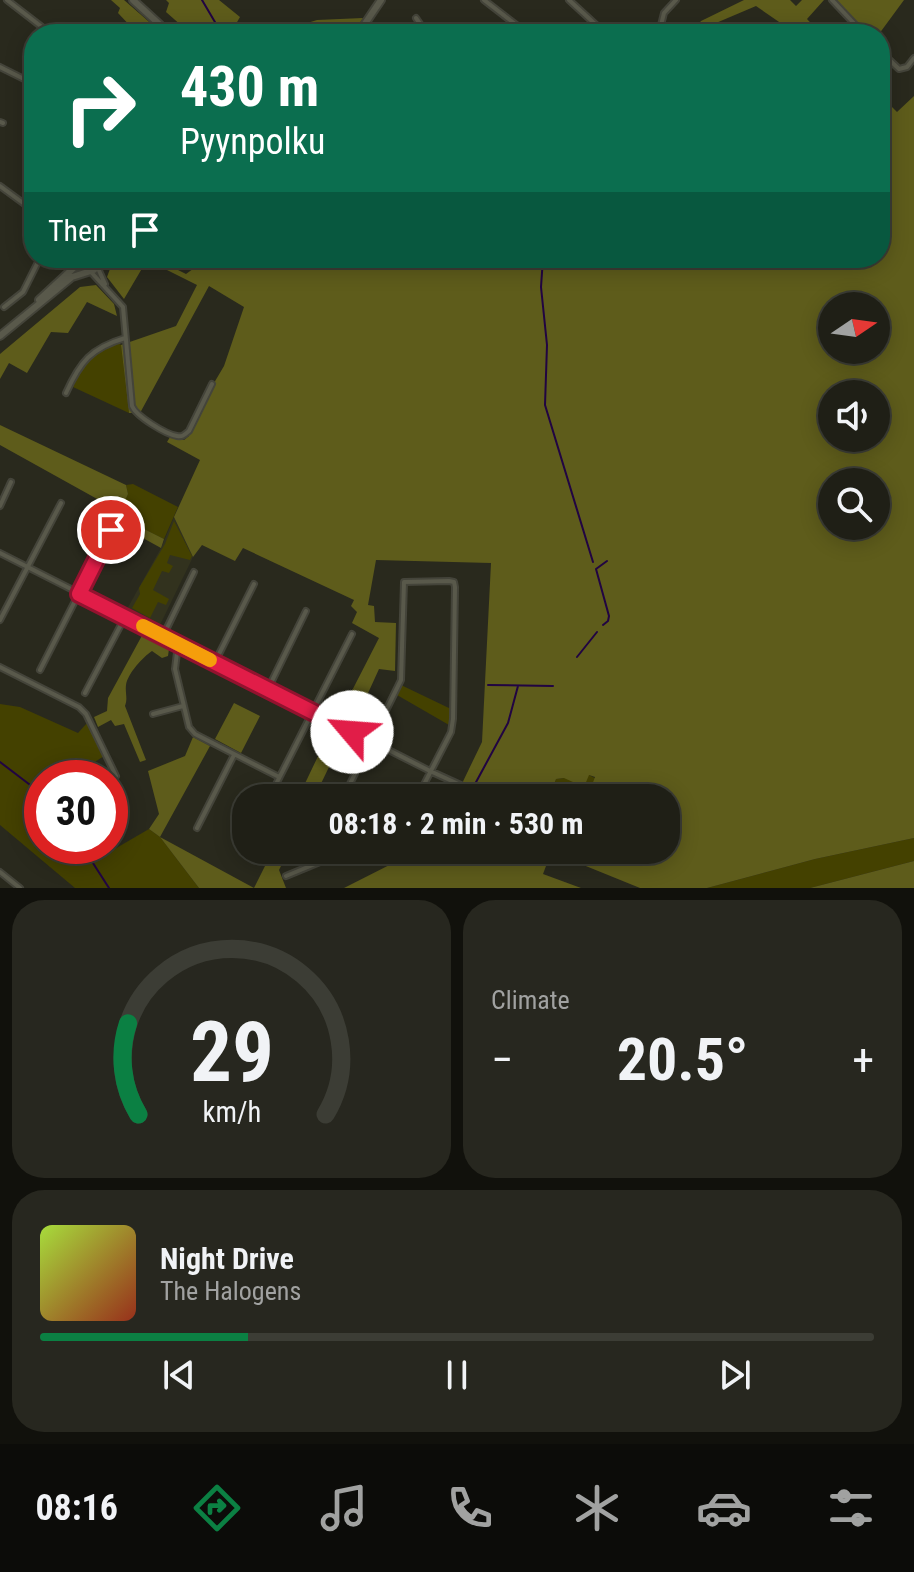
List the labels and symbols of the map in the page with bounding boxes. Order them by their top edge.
north arrow [818,292,890,364]
pin [77,496,145,564]
position arrow [310,690,394,774]
speed limit sign: 30 [24,760,128,864]

